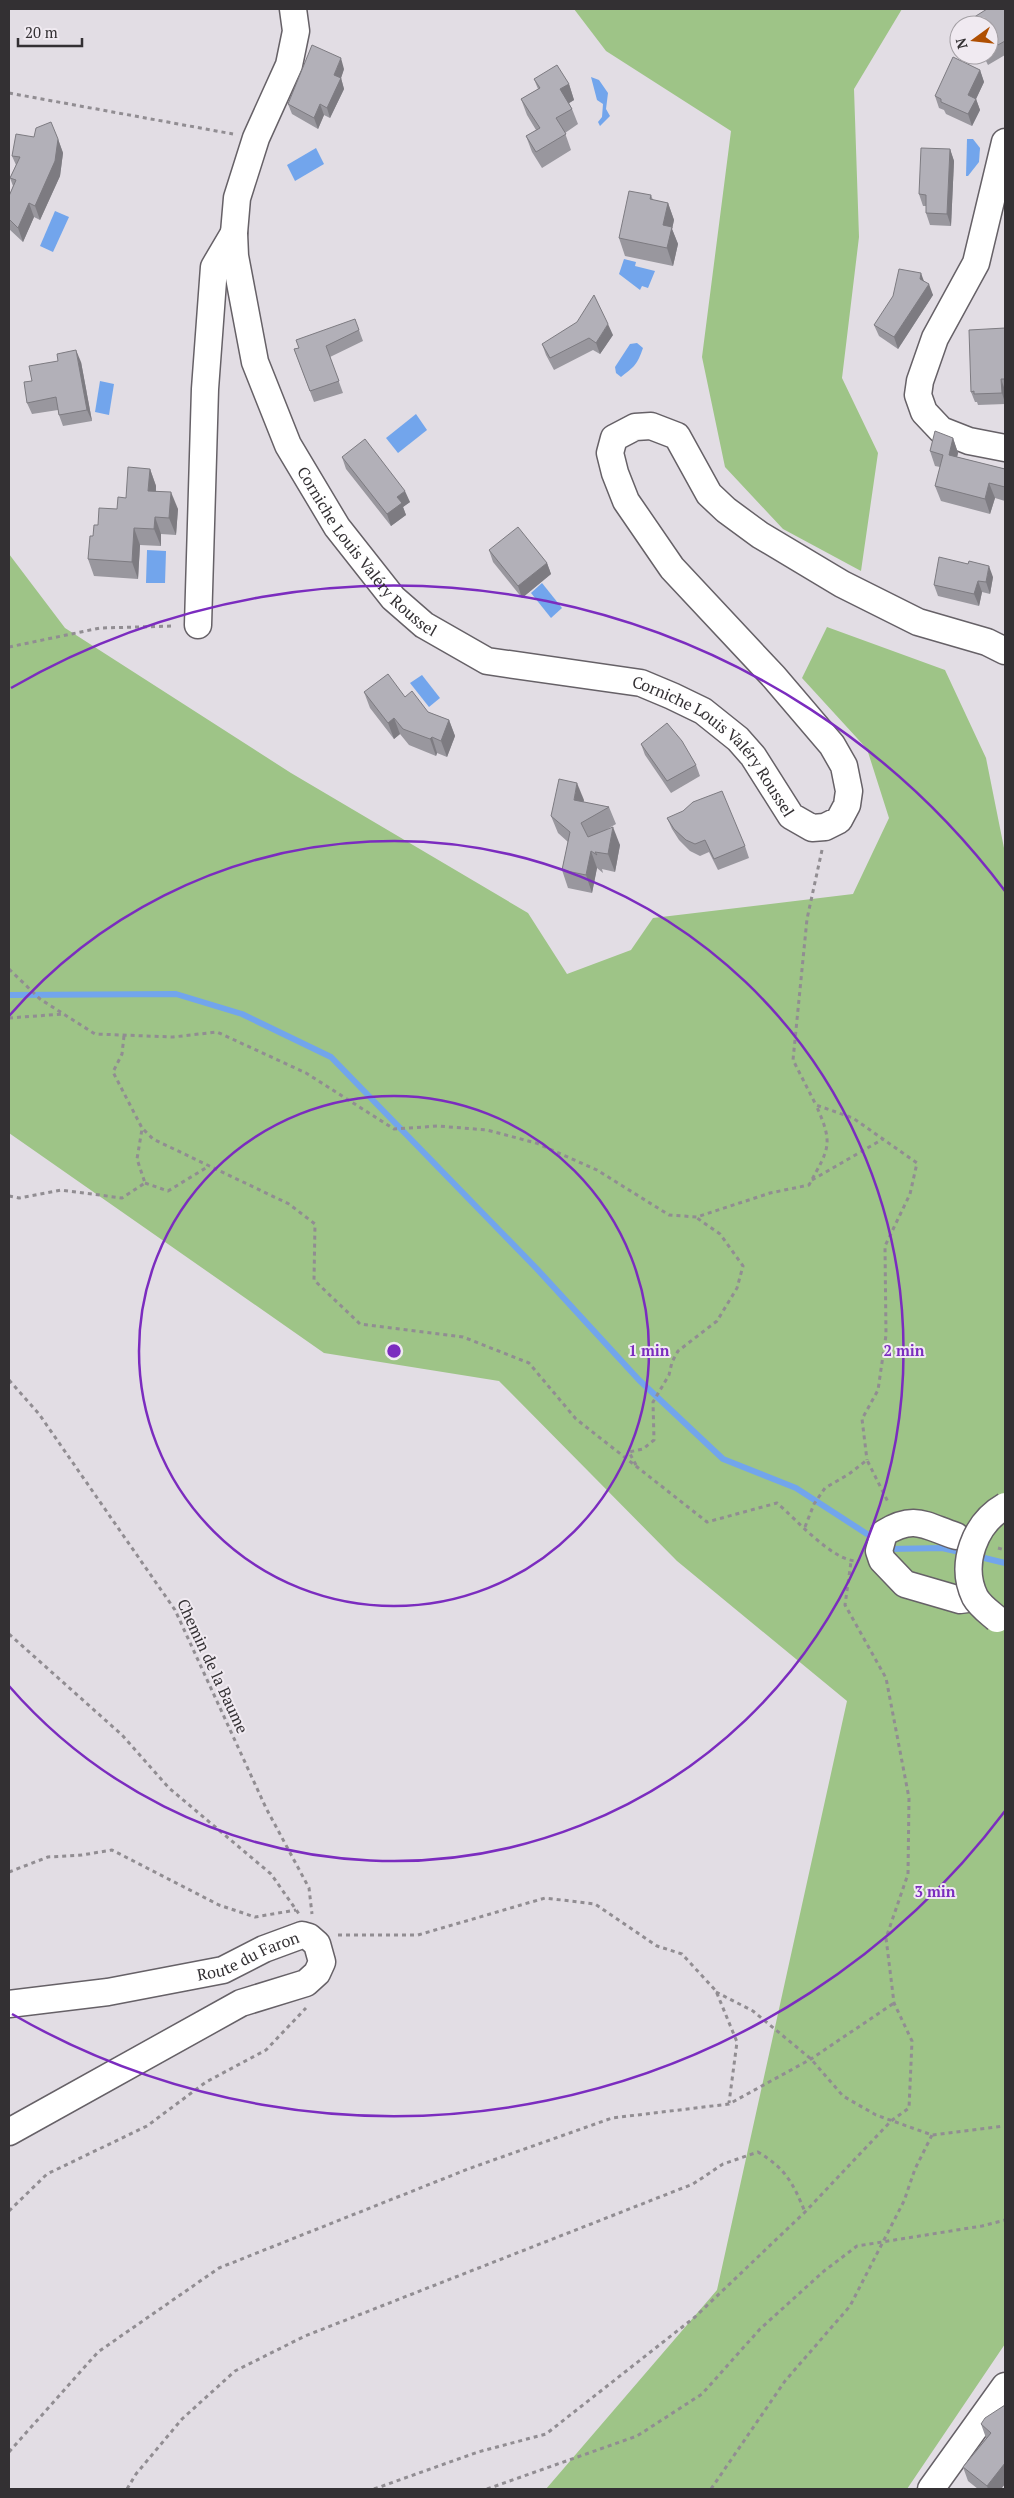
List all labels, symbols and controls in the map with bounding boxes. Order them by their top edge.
scale bar [18,15,81,47]
north arrow [949,15,999,65]
text: 20 m [25,22,58,42]
text: N [950,36,972,51]
street label: Corniche Louis Valéry Roussel [292,462,441,641]
street label: Corniche Louis Valéry Roussel [631,671,800,821]
text: 1 min [628,1340,670,1360]
text: 2 min [883,1340,925,1360]
centre of rings [385,1342,403,1360]
street label: Chemin de la Baume [172,1595,254,1737]
text: 3 min [914,1881,956,1901]
street label: Route du Faron [195,1926,303,1986]

